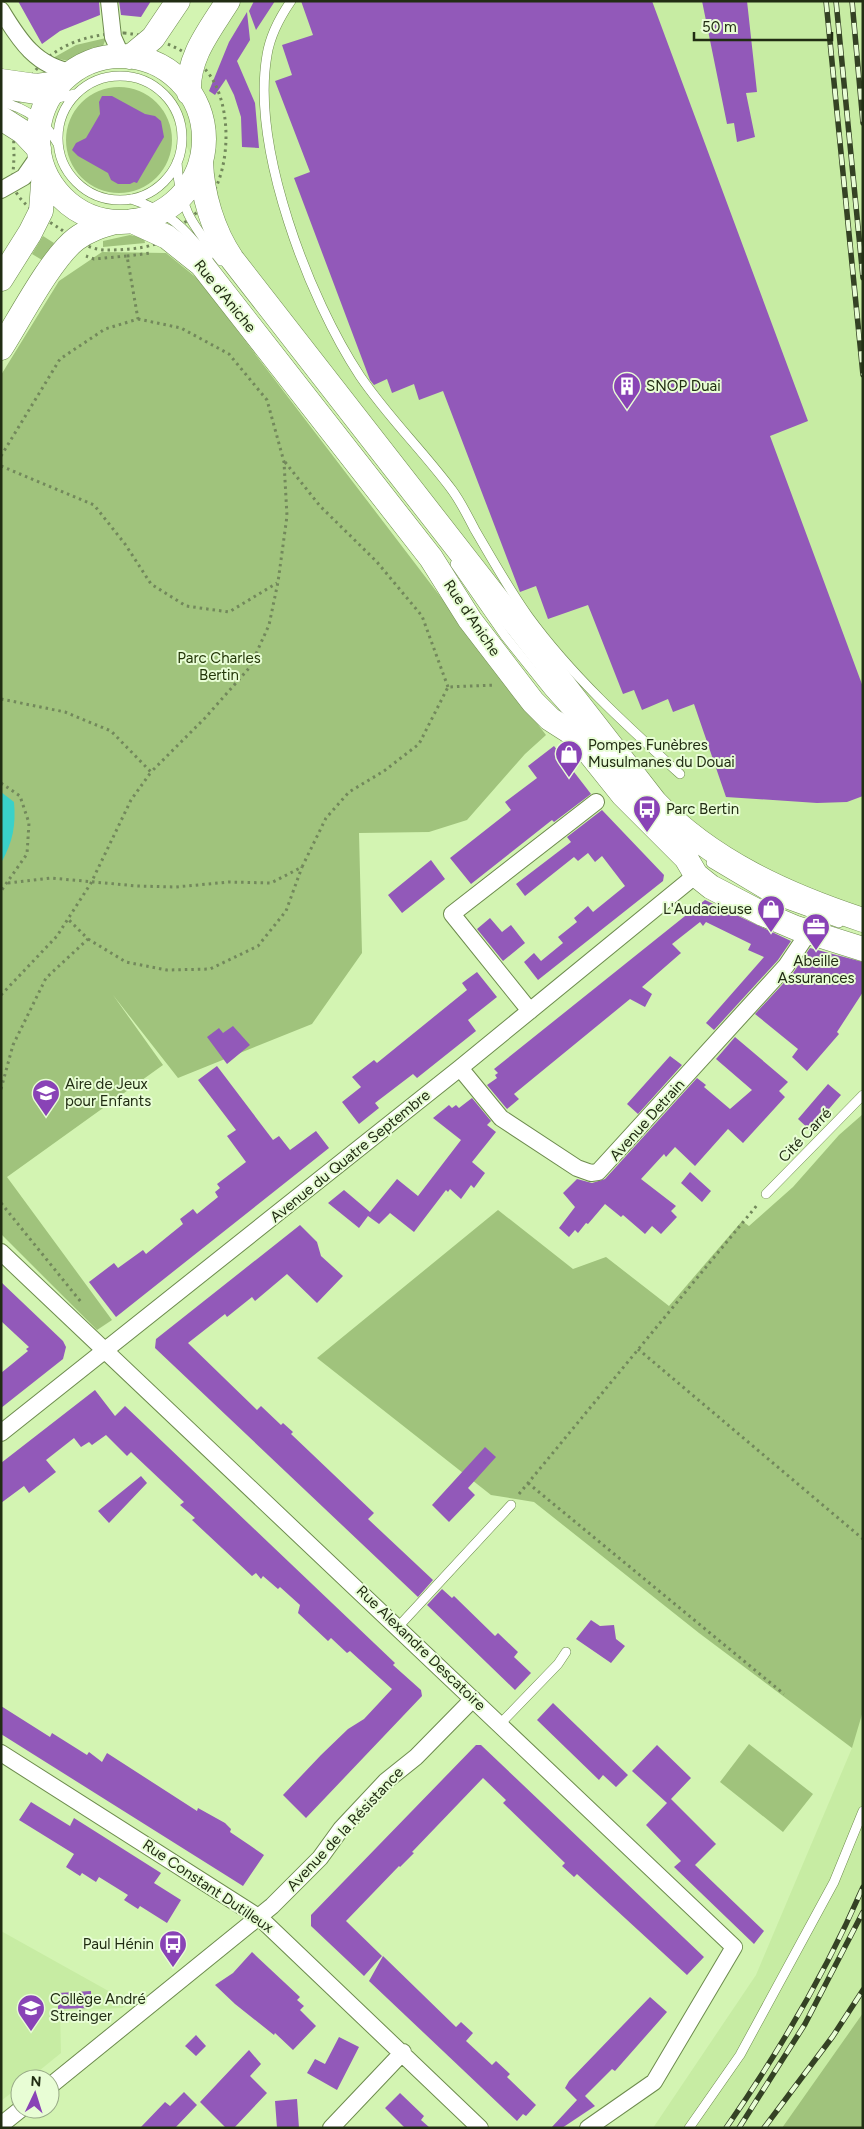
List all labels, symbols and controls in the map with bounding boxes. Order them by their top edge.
scale bar [694,10,832,42]
text: 50 m [702,18,737,36]
street label: Rue d'Aniche [190,256,260,336]
building icon: SNOP Duai [612,371,642,410]
place label: SNOP Duai [646,377,721,395]
street label: Rue d'Aniche [440,576,504,660]
park label: Parc Charles Bertin [177,649,261,684]
place label: Pompes Funèbres Musulmanes du Douai [588,736,735,771]
shop icon: Pompes Funèbres Musulmanes du Douai [554,739,584,778]
bus stop icon: Parc Bertin [632,794,662,833]
place label: Parc Bertin [666,800,739,818]
shop icon: L'Audacieuse [756,894,786,933]
place label: L'Audacieuse [663,900,752,918]
office icon: Abeille Assurances [801,912,831,951]
place label: Abeille Assurances [778,952,854,987]
place label: Aire de Jeux pour Enfants [65,1075,151,1110]
street label: Avenue Detrain [606,1076,688,1164]
school or university icon: Aire de Jeux pour Enfants [31,1078,61,1117]
street label: Avenue du Quatre Septembre [266,1086,434,1226]
street label: Cité Carré [775,1104,835,1166]
street label: Rue Alexandre Descatoire [353,1582,489,1714]
street label: Avenue de la Résistance [283,1763,407,1895]
street label: Rue Constant Dutilleux [139,1836,277,1936]
bus stop icon: Paul Hénin [158,1929,188,1968]
place label: Paul Hénin [83,1935,154,1953]
place label: Collège André Streinger [50,1990,146,2025]
school or university icon: Collège André Streinger [16,1993,46,2032]
north arrow [10,2069,60,2119]
text: N [30,2073,42,2090]

